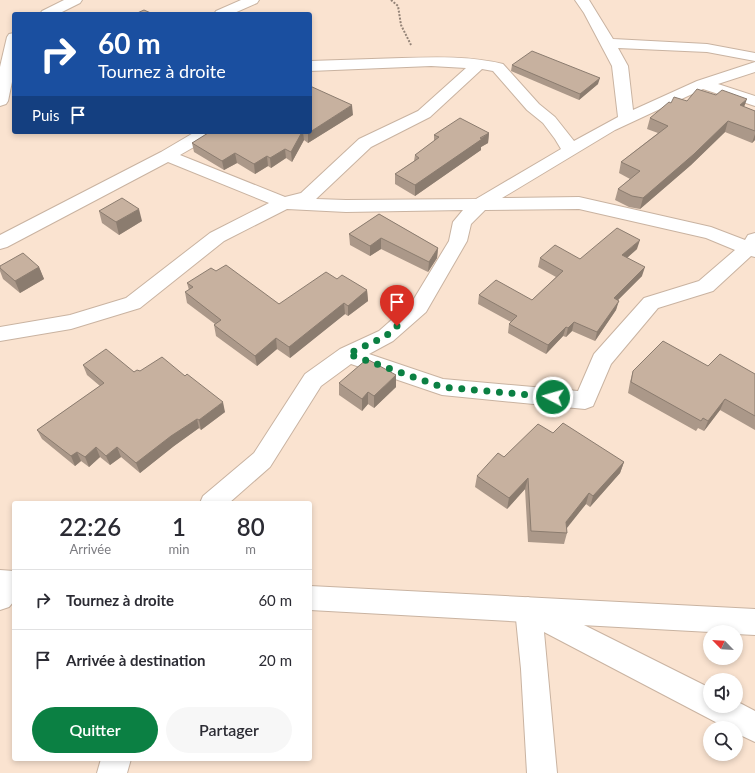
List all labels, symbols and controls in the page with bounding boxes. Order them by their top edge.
text: 60 m [98,26,161,60]
icon: right [32,28,84,80]
text: Tournez à droite [98,60,226,82]
icon: arrive [67,104,89,126]
text: Puis [32,106,59,124]
pin [380,285,414,326]
icon: arrive [386,291,408,313]
position arrow [532,376,574,418]
text: 22:26 [59,512,121,541]
text: 1 [172,512,186,541]
text: 80 [237,512,265,541]
text: Arrivée [69,541,111,557]
text: min [168,541,189,557]
text: m [245,541,256,557]
icon: right [32,589,54,611]
text: Tournez à droite [66,591,174,609]
text: 60 m [258,591,292,609]
north arrow [703,625,743,665]
map controls [703,625,743,761]
icon: arrive [32,649,54,671]
text: Arrivée à destination [66,651,205,669]
text: 20 m [258,651,292,669]
button: sound [703,673,743,713]
button: Quitter [32,707,158,753]
button: Partager [166,707,292,753]
button: search [703,721,743,761]

